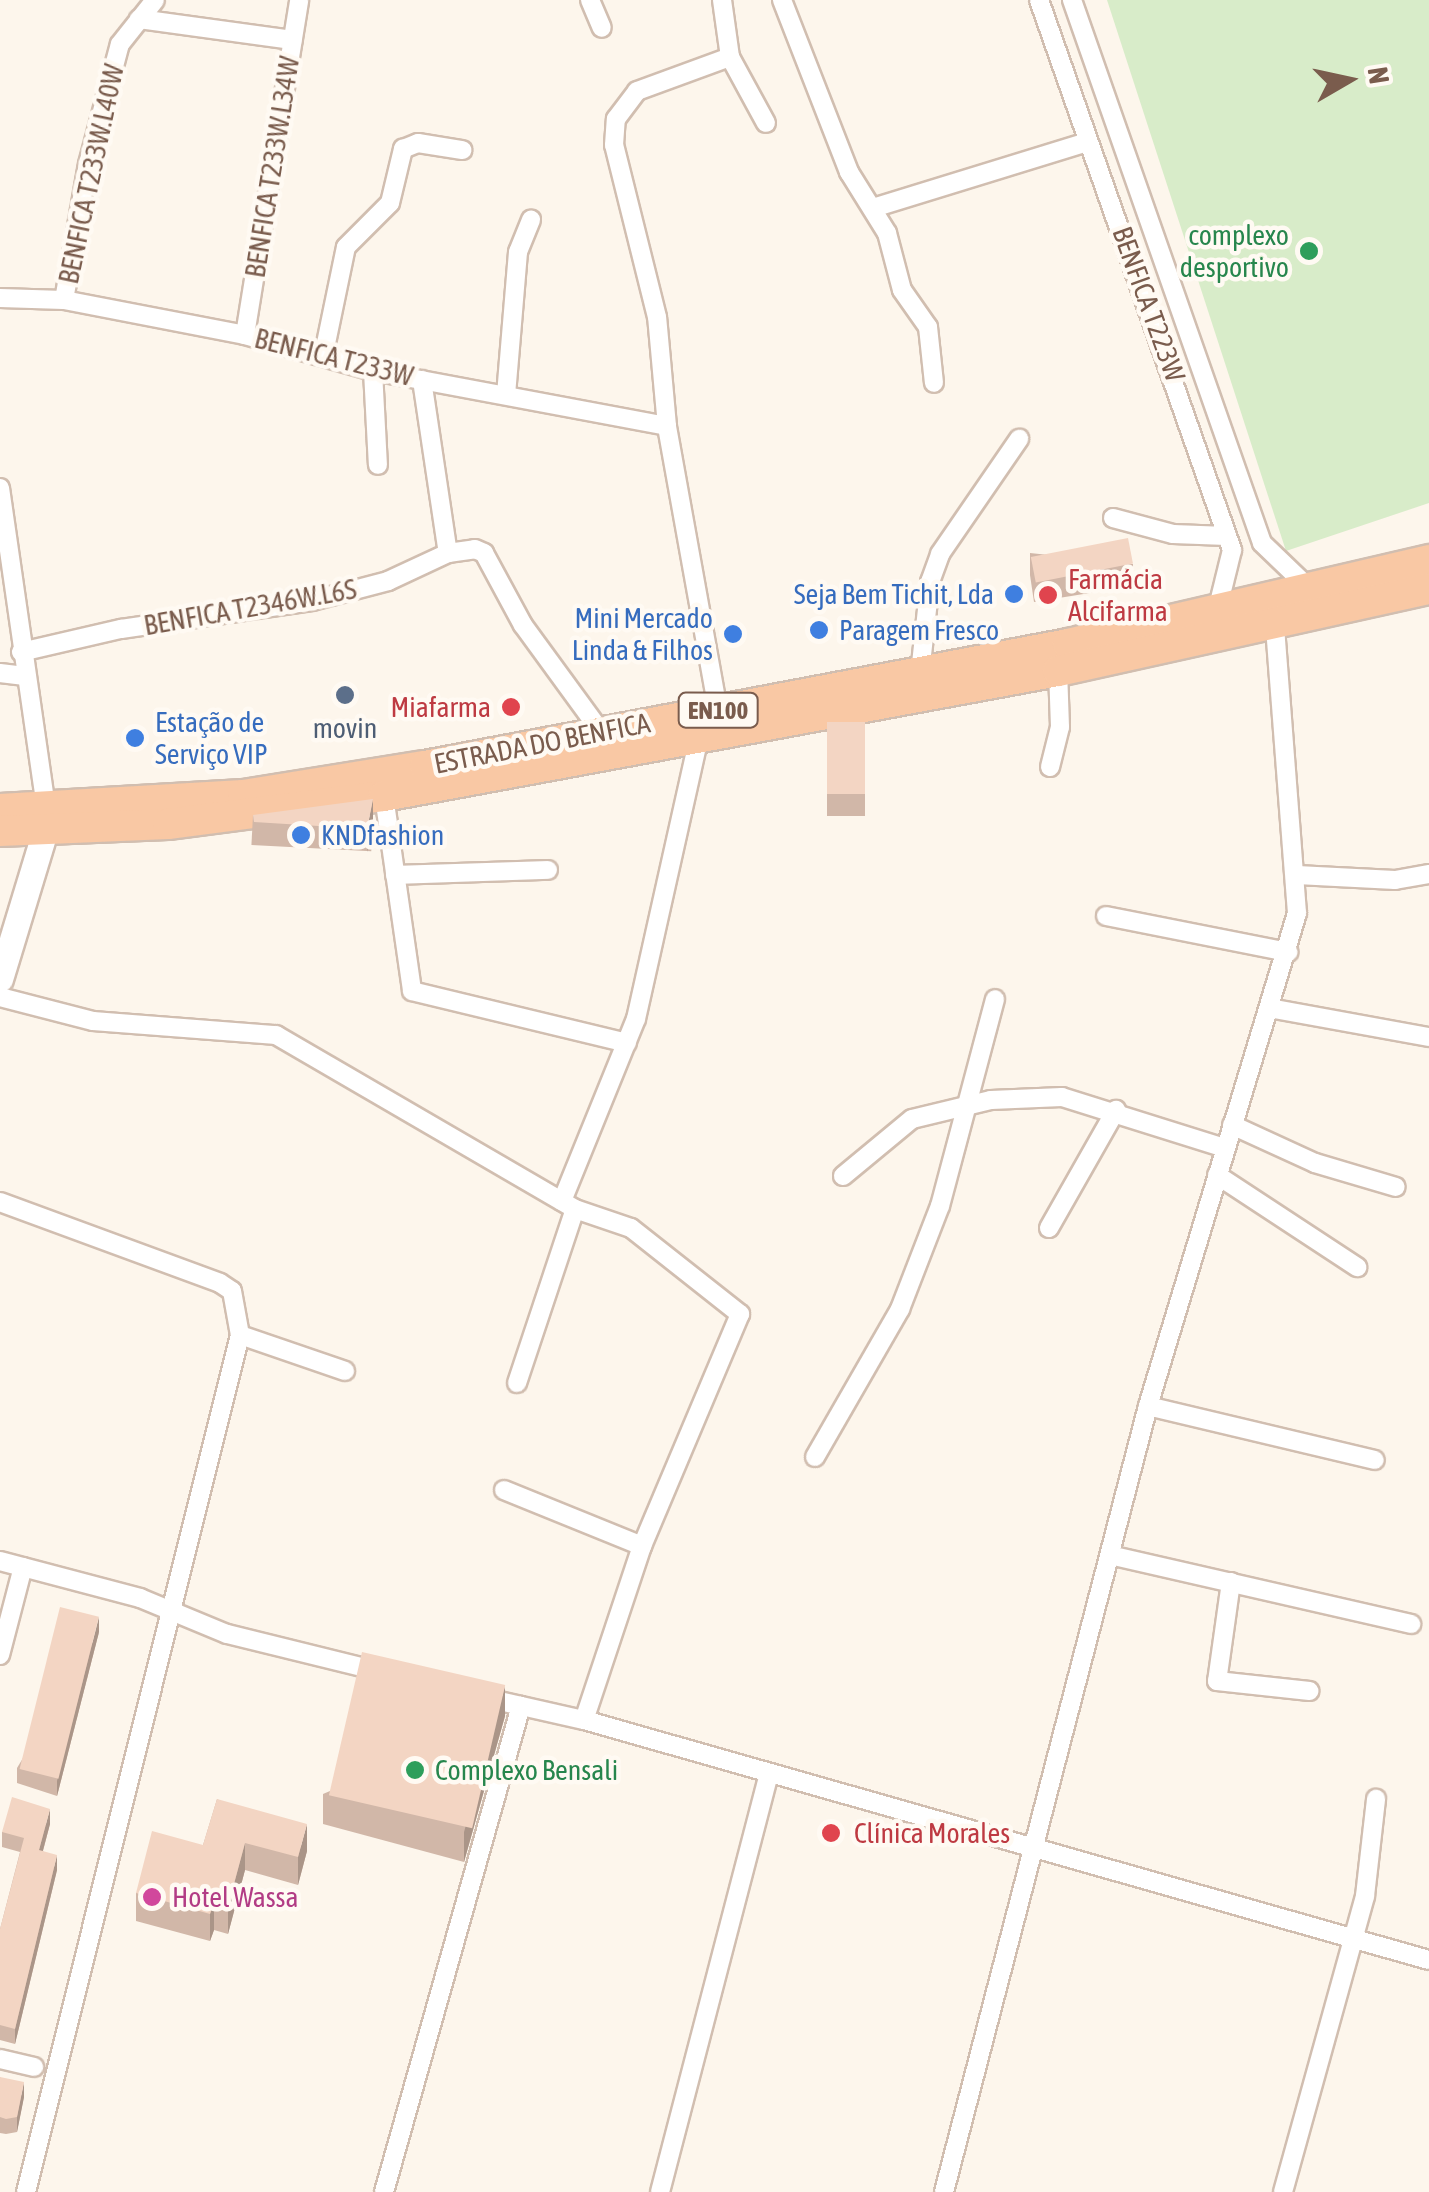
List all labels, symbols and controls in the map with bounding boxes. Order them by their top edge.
north arrow [1299,30,1399,130]
street label: BENFICA T233W.L34W [238,54,306,280]
street label: BENFICA T233W.L40W [51,61,131,287]
text: N [1362,65,1396,86]
place label: complexo desportivo [1180,218,1289,284]
street label: BENFICA T223W [1105,222,1193,386]
marker: complexo desportivo [1298,240,1320,262]
street label: BENFICA T233W [251,321,417,393]
place label: Farmácia Alcifarma [1068,562,1168,628]
street label: BENFICA T2346W.L6S [141,572,359,642]
place label: Seja Bem Tichit, Lda [794,577,994,611]
marker: Seja Bem Tichit, Lda [1003,583,1025,605]
marker: Farmácia Alcifarma [1037,584,1059,606]
place label: Mini Mercado Linda & Filhos [572,601,713,667]
place label: Paragem Fresco [839,613,999,647]
marker: Paragem Fresco [808,619,830,641]
marker: Mini Mercado Linda & Filhos [722,623,744,645]
marker: movin [334,684,356,706]
place label: Miafarma [391,690,491,724]
road number: EN100 [676,690,760,730]
marker: Miafarma [500,696,522,718]
place label: Estação de Serviço VIP [155,705,268,771]
street label: ESTRADA DO BENFICA [431,706,653,780]
place label: movin [313,711,377,745]
marker: Estação de Serviço VIP [124,727,146,749]
place label: KNDfashion [321,818,444,852]
marker: KNDfashion [290,824,312,846]
place label: Complexo Bensali [435,1753,618,1787]
marker: Complexo Bensali [404,1759,426,1781]
place label: Clínica Morales [854,1816,1010,1850]
marker: Clínica Morales [818,1820,844,1846]
place label: Hotel Wassa [172,1880,298,1914]
marker: Hotel Wassa [141,1886,163,1908]

